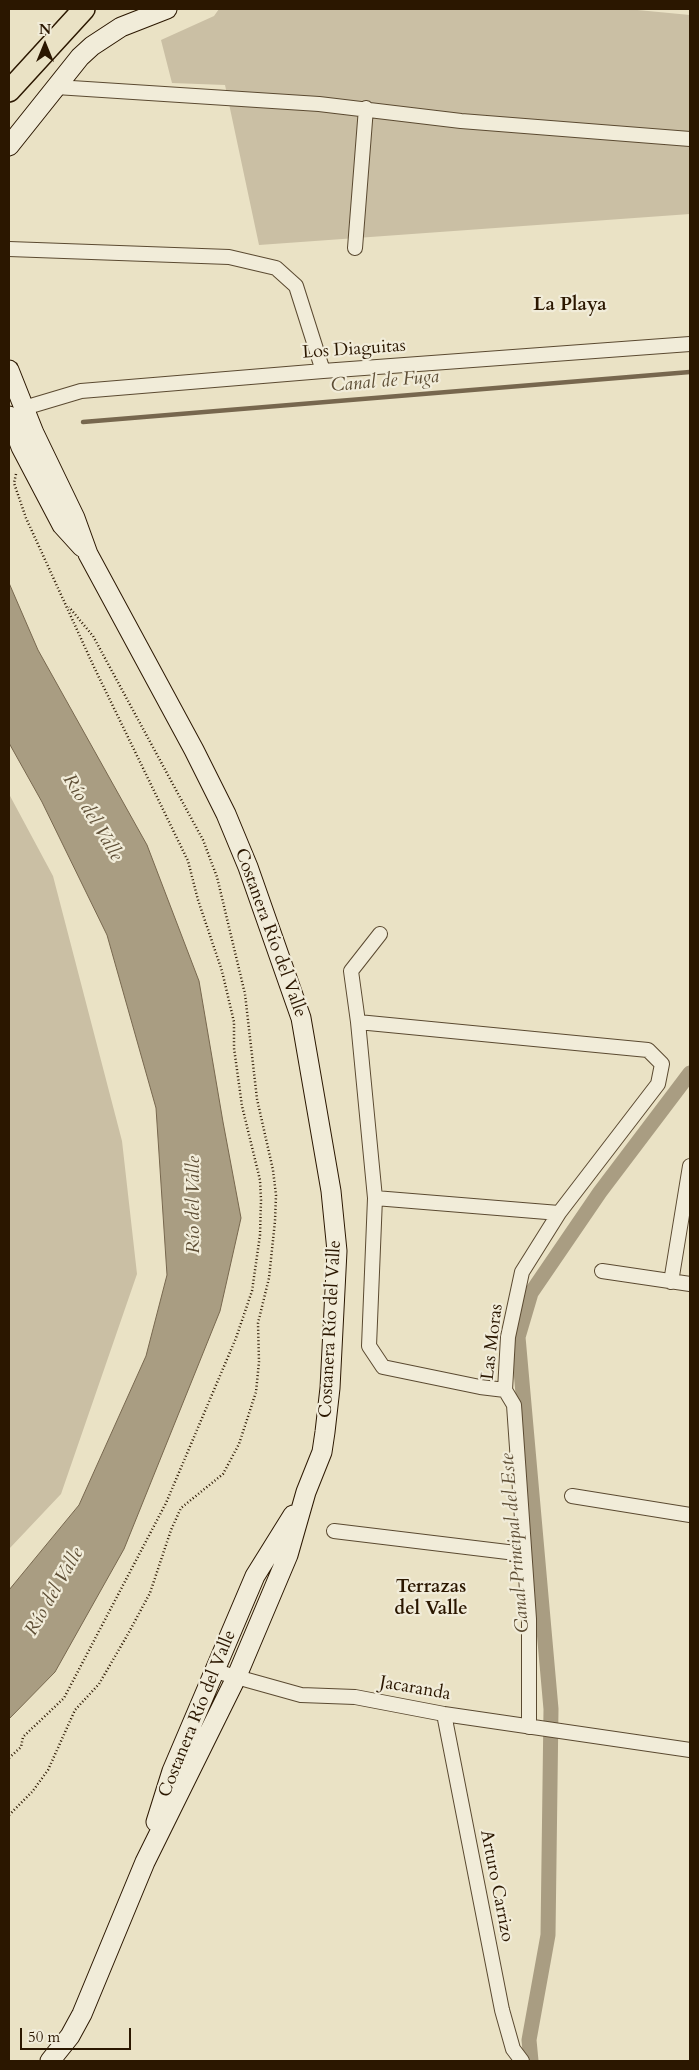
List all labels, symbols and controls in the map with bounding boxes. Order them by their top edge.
north arrow [20,20,70,70]
text: N [39,20,51,39]
district label: La Playa [533,295,607,317]
street label: Los Diaguitas [302,336,406,364]
water label: Canal de Fuga [330,366,440,398]
water label: Río del Valle [57,770,127,866]
street label: Costanera Río del Valle [229,846,311,1020]
water label: Río del Valle [184,1156,206,1254]
street label: Costanera Río del Valle [316,1239,346,1419]
street label: Las Moras [478,1303,508,1381]
water label: Canal Principal del Este [497,1452,535,1634]
water label: Río del Valle [21,1544,89,1640]
district label: Terrazas del Valle [394,1577,468,1621]
street label: Costanera Río del Valle [155,1627,241,1801]
street label: Jacaranda [378,1672,452,1706]
street label: Arturo Carrizo [475,1828,517,1944]
scale bar [22,2018,134,2050]
text: 50 m [28,2027,60,2047]

